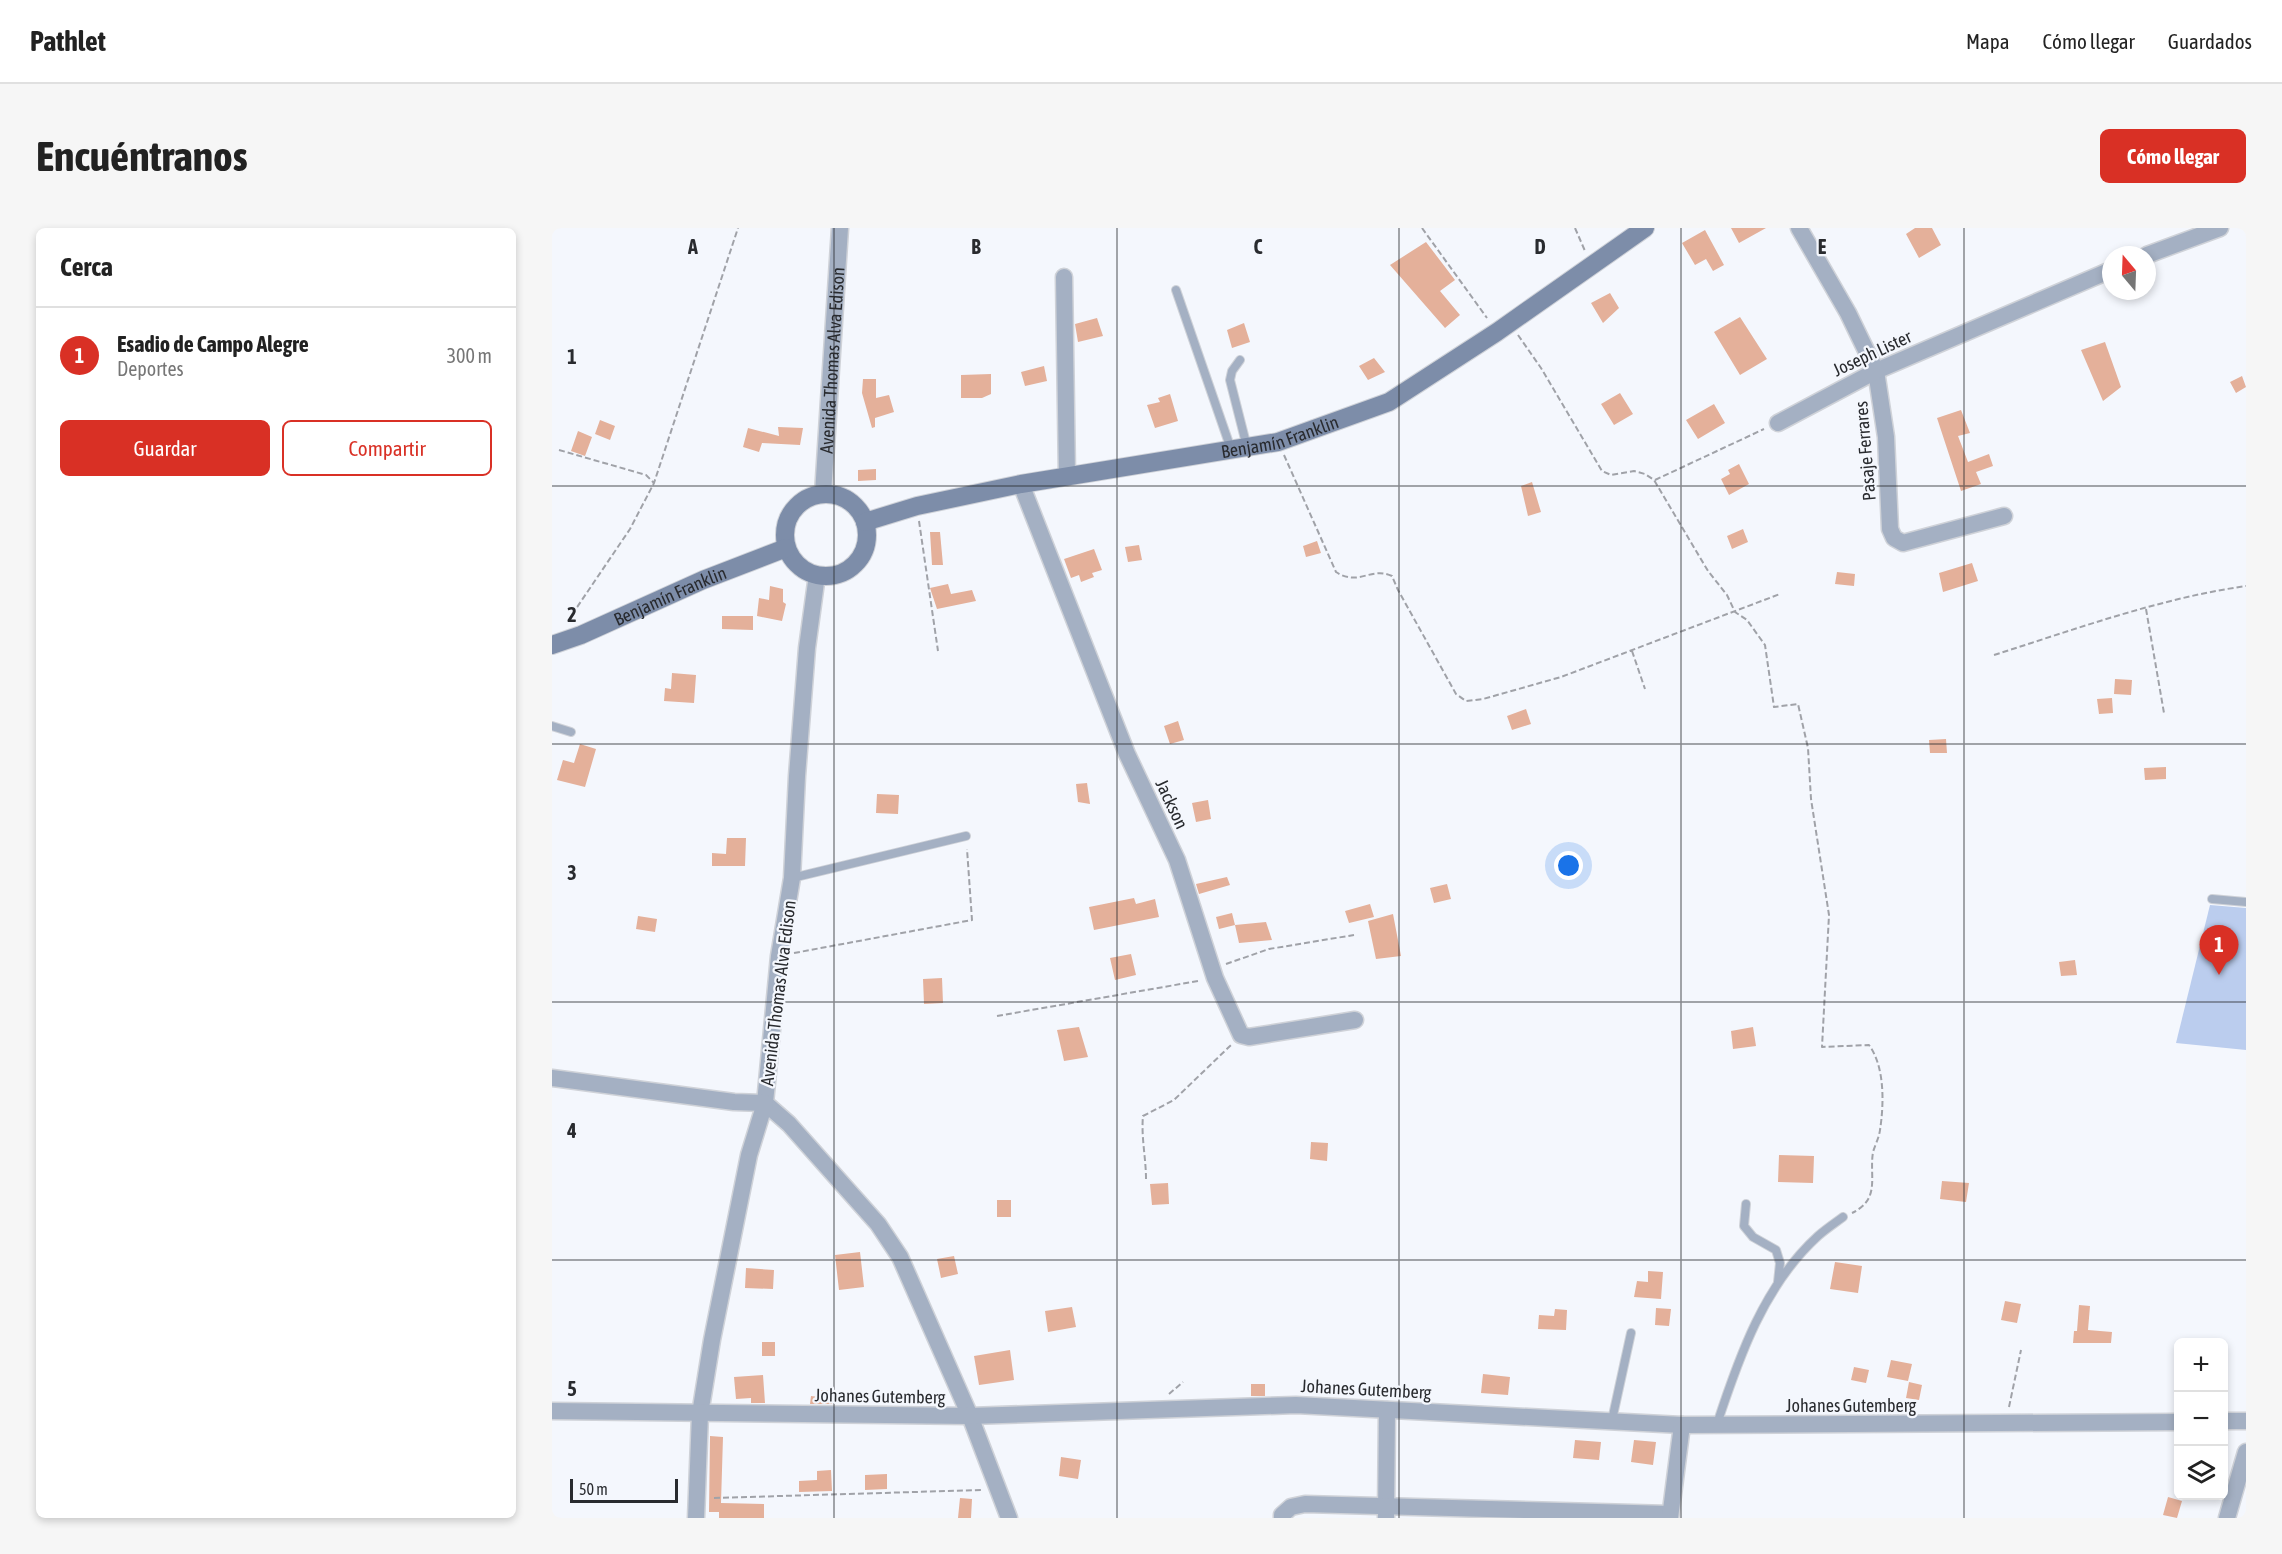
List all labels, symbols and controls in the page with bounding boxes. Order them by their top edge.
text: Pathlet [30,25,106,57]
text: Mapa [1966,29,2010,53]
text: Cómo llegar [2043,29,2135,53]
text: Guardados [2168,29,2252,53]
button: Cómo llegar [2100,129,2246,183]
text: Encuéntranos [36,132,248,180]
text: A [687,235,698,258]
text: B [971,235,981,258]
text: C [1254,235,1263,258]
text: D [1534,235,1546,258]
text: E [1818,235,1827,258]
north arrow [2102,246,2156,300]
text: Cerca [60,252,113,282]
street label: Avenida Thomas Alva Edison [815,266,848,454]
street label: Joseph Lister [1829,325,1915,380]
text: Esadio de Campo Alegre [117,331,309,357]
text: 1 [75,344,84,367]
text: 300 m [447,344,492,367]
text: 1 [567,345,577,368]
text: Deportes [117,357,184,380]
street label: Pasaje Ferrares [1850,400,1880,502]
street label: Benjamín Franklin [1220,411,1341,462]
button: Guardar [60,420,270,476]
button: Compartir [282,420,492,476]
street label: Benjamín Franklin [610,562,729,629]
text: 2 [567,603,577,626]
street label: Jackson [1151,776,1193,832]
your location [1554,851,1583,880]
text: 3 [567,861,577,884]
street label: Avenida Thomas Alva Edison [756,899,800,1087]
pin: 1 [2200,926,2238,975]
text: 4 [566,1119,577,1142]
map controls [2174,1338,2228,1500]
button: + [2174,1338,2228,1392]
street label: Johanes Gutemberg [1300,1375,1432,1403]
text: 5 [567,1377,577,1400]
street label: Johanes Gutemberg [815,1384,946,1408]
button: − [2174,1392,2228,1446]
street label: Johanes Gutemberg [1786,1395,1917,1416]
button: layers [2174,1446,2228,1500]
scale bar [570,1476,678,1504]
text: 50 m [579,1480,608,1498]

